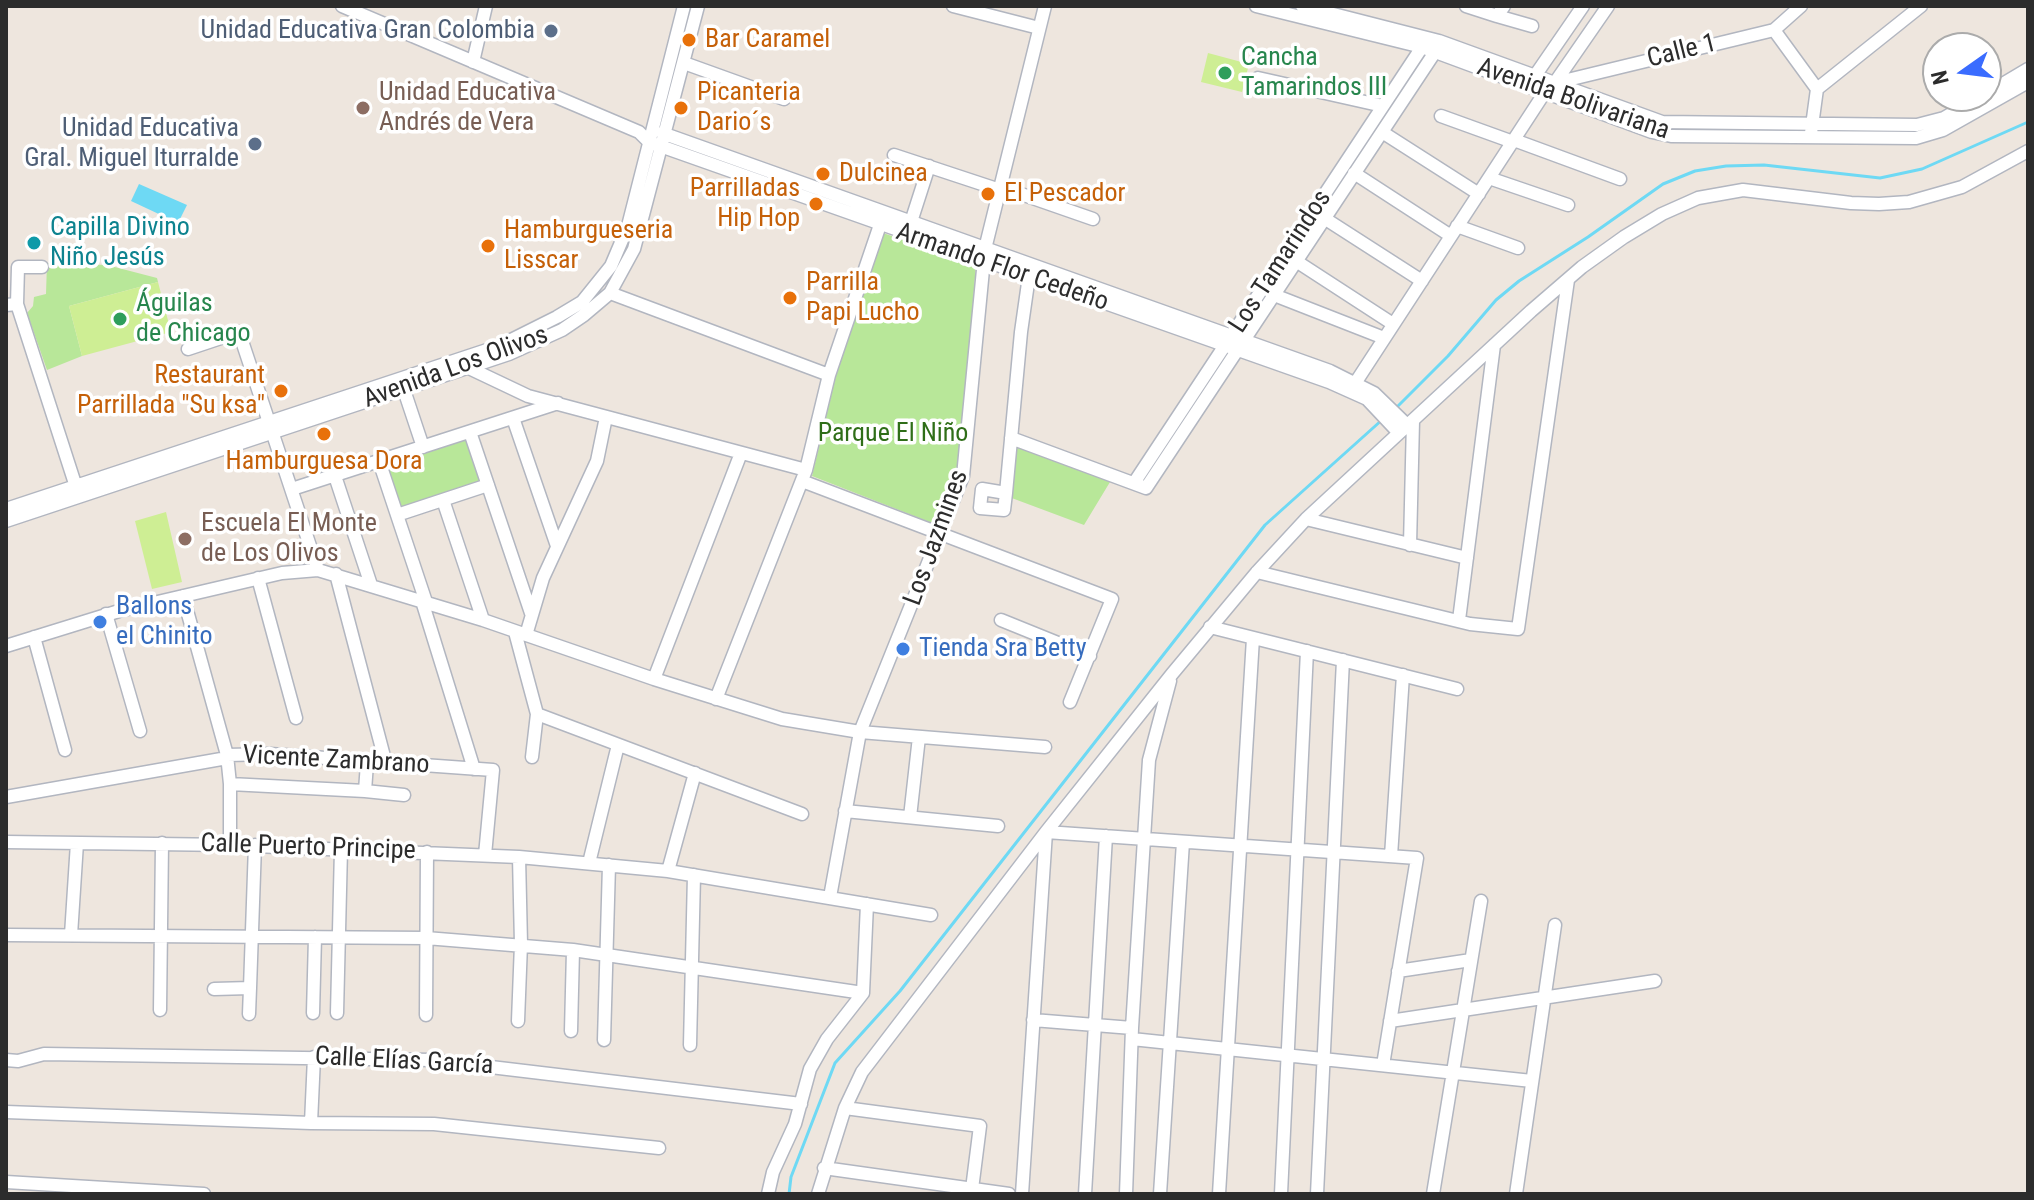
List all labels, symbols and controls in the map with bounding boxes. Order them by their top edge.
place label: Unidad Educativa Gran Colombia [201,15,535,47]
marker: Unidad Educativa Gran Colombia [542,22,560,40]
place label: Bar Caramel [705,24,830,56]
street label: Calle 1 [1644,28,1720,76]
marker: Bar Caramel [680,31,698,49]
north arrow [1922,32,2002,112]
place label: Cancha Tamarindos III [1241,42,1387,104]
street label: Avenida Bolivariana [1473,52,1673,148]
marker: Cancha Tamarindos III [1216,64,1234,82]
text: N [1926,68,1954,87]
place label: Unidad Educativa Andrés de Vera [379,77,556,138]
place label: Picanteria Dario´s [697,77,801,138]
marker: Unidad Educativa Andrés de Vera [354,99,372,117]
marker: Picanteria Dario´s [672,99,690,117]
place label: Unidad Educativa Gral. Miguel Iturralde [24,113,239,174]
marker: Unidad Educativa Gral. Miguel Iturralde [246,135,264,153]
place label: Dulcinea [839,158,928,190]
marker: Dulcinea [814,165,832,183]
place label: Parrilladas Hip Hop [690,173,800,234]
place label: El Pescador [1004,178,1125,210]
marker: El Pescador [979,185,997,203]
street label: Los Tamarindos [1223,185,1339,339]
marker: Parrilladas Hip Hop [807,195,825,213]
place label: Capilla Divino Niño Jesús [50,212,190,274]
place label: Hamburgueseria Lisscar [504,215,673,276]
street label: Armando Flor Cedeño [892,217,1112,319]
marker: Capilla Divino Niño Jesús [25,234,43,252]
marker: Hamburgueseria Lisscar [479,237,497,255]
place label: Parrilla Papi Lucho [806,267,919,328]
place label: Águilas de Chicago [136,288,251,350]
marker: Parrilla Papi Lucho [781,289,799,307]
marker: Águilas de Chicago [111,310,129,328]
street label: Avenida Los Olivos [360,320,552,416]
place label: Restaurant Parrillada "Su ksa" [77,360,265,422]
marker: Restaurant Parrillada "Su ksa" [272,382,290,400]
park label: Parque El Niño [818,418,968,450]
marker: Hamburguesa Dora [315,425,333,443]
place label: Hamburguesa Dora [226,446,422,478]
street label: Los Jazmines [898,466,976,610]
place label: Escuela El Monte de Los Olivos [201,508,377,570]
marker: Escuela El Monte de Los Olivos [176,530,194,548]
place label: Ballons el Chinito [116,591,212,652]
marker: Ballons el Chinito [91,613,109,631]
place label: Tienda Sra Betty [919,633,1087,665]
marker: Tienda Sra Betty [894,640,912,658]
street label: Vicente Zambrano [242,741,430,781]
street label: Calle Puerto Principe [200,829,416,867]
street label: Calle Elías García [314,1042,494,1082]

